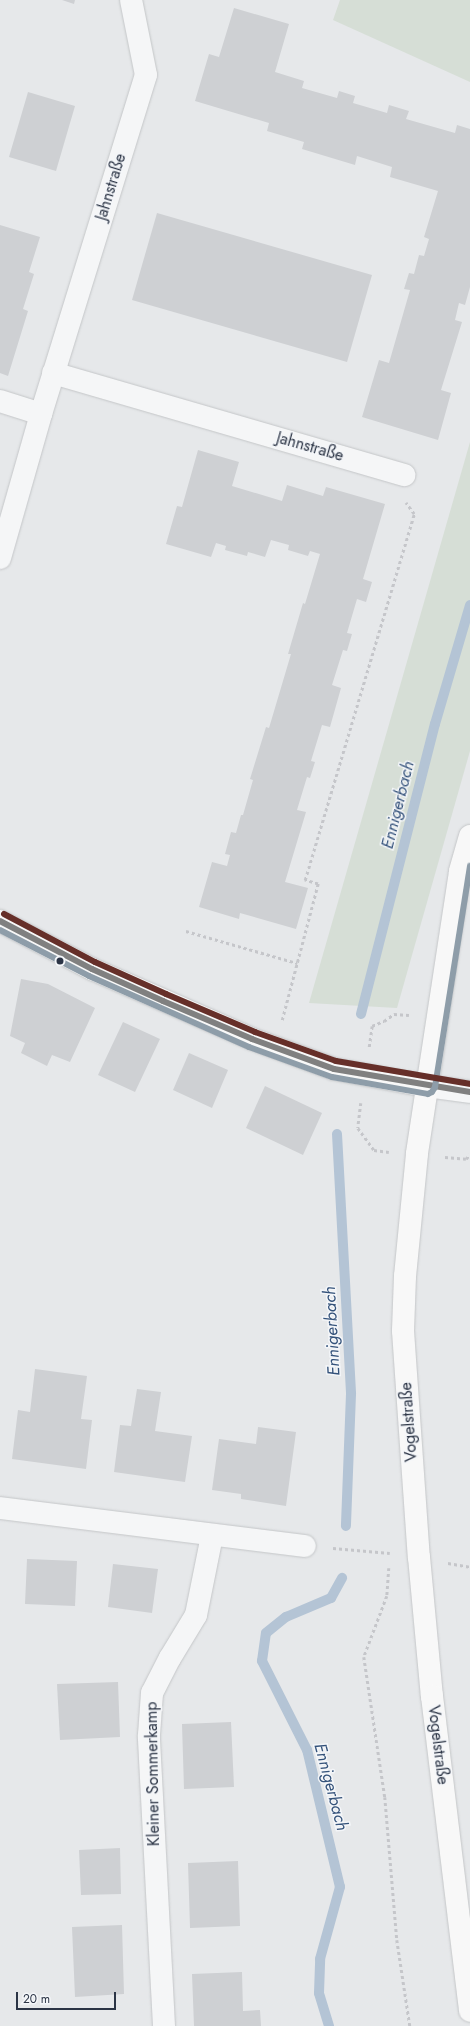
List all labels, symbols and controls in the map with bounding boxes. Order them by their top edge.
street label: Jahnstraße [92,151,130,223]
street label: Jahnstraße [274,428,346,466]
water label: Ennigerbach [377,759,419,851]
unlabelled marker [55,956,65,966]
water label: Ennigerbach [319,1286,345,1376]
street label: Vogelstraße [397,1382,421,1462]
street label: Kleiner Sommerkamp [142,1702,164,1846]
street label: Vogelstraße [424,1704,452,1786]
water label: Ennigerbach [310,1741,352,1833]
scale bar [18,1984,118,2010]
text: 20 m [23,1990,50,2008]

